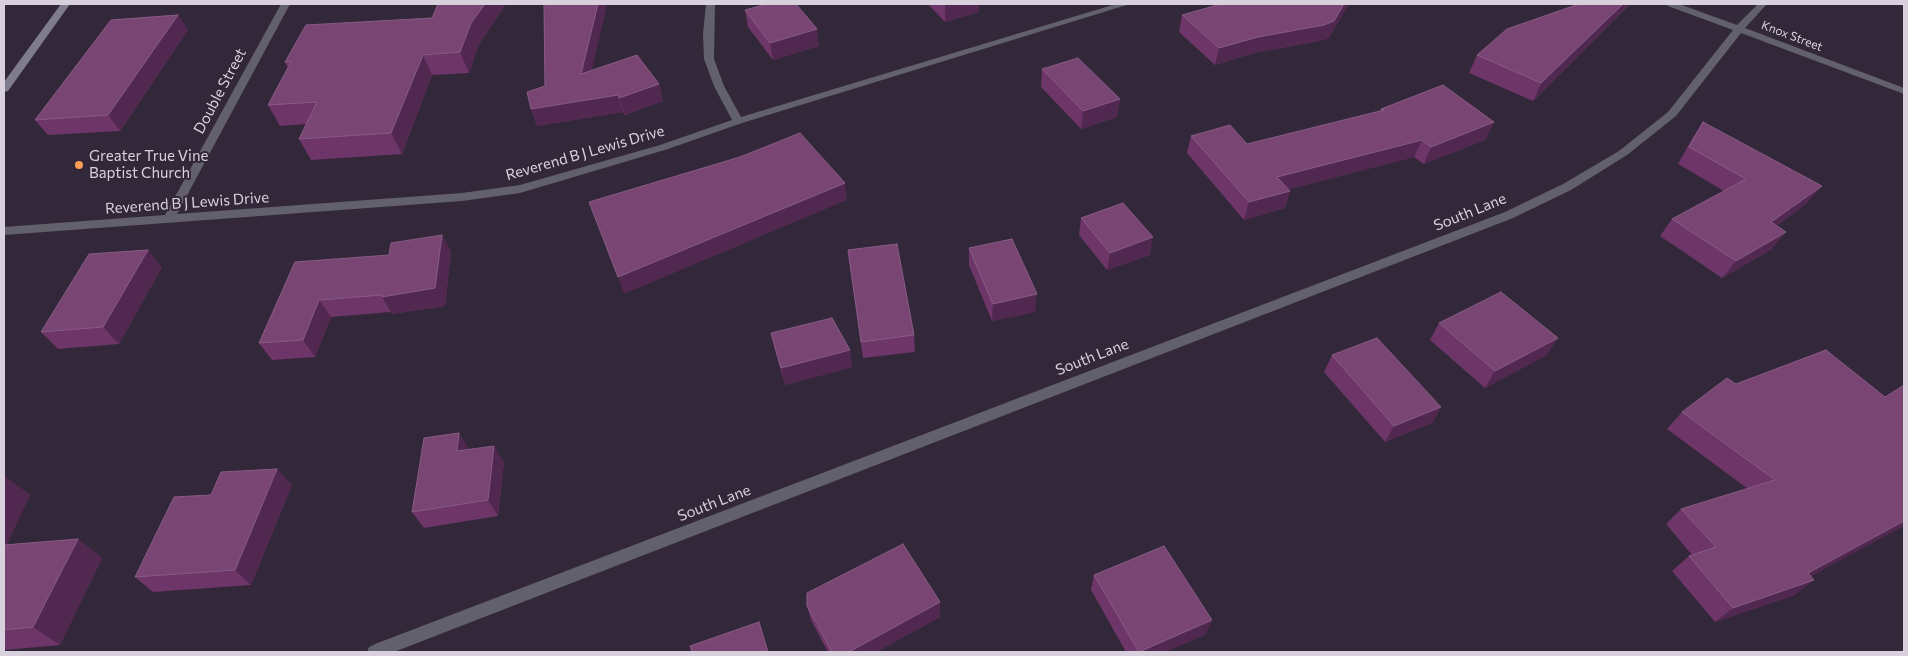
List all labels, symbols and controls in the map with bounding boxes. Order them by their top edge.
street label: Knox Street [1759,18,1825,54]
street label: Double Street [190,45,250,137]
street label: Reverend B J Lewis Drive [504,122,666,184]
place label: Greater True Vine Baptist Church [89,147,208,182]
marker: Greater True Vine Baptist Church [73,159,85,171]
street label: Reverend B J Lewis Drive [104,188,270,218]
street label: South Lane [1431,189,1509,235]
street label: South Lane [1053,335,1131,379]
street label: South Lane [675,481,753,525]

